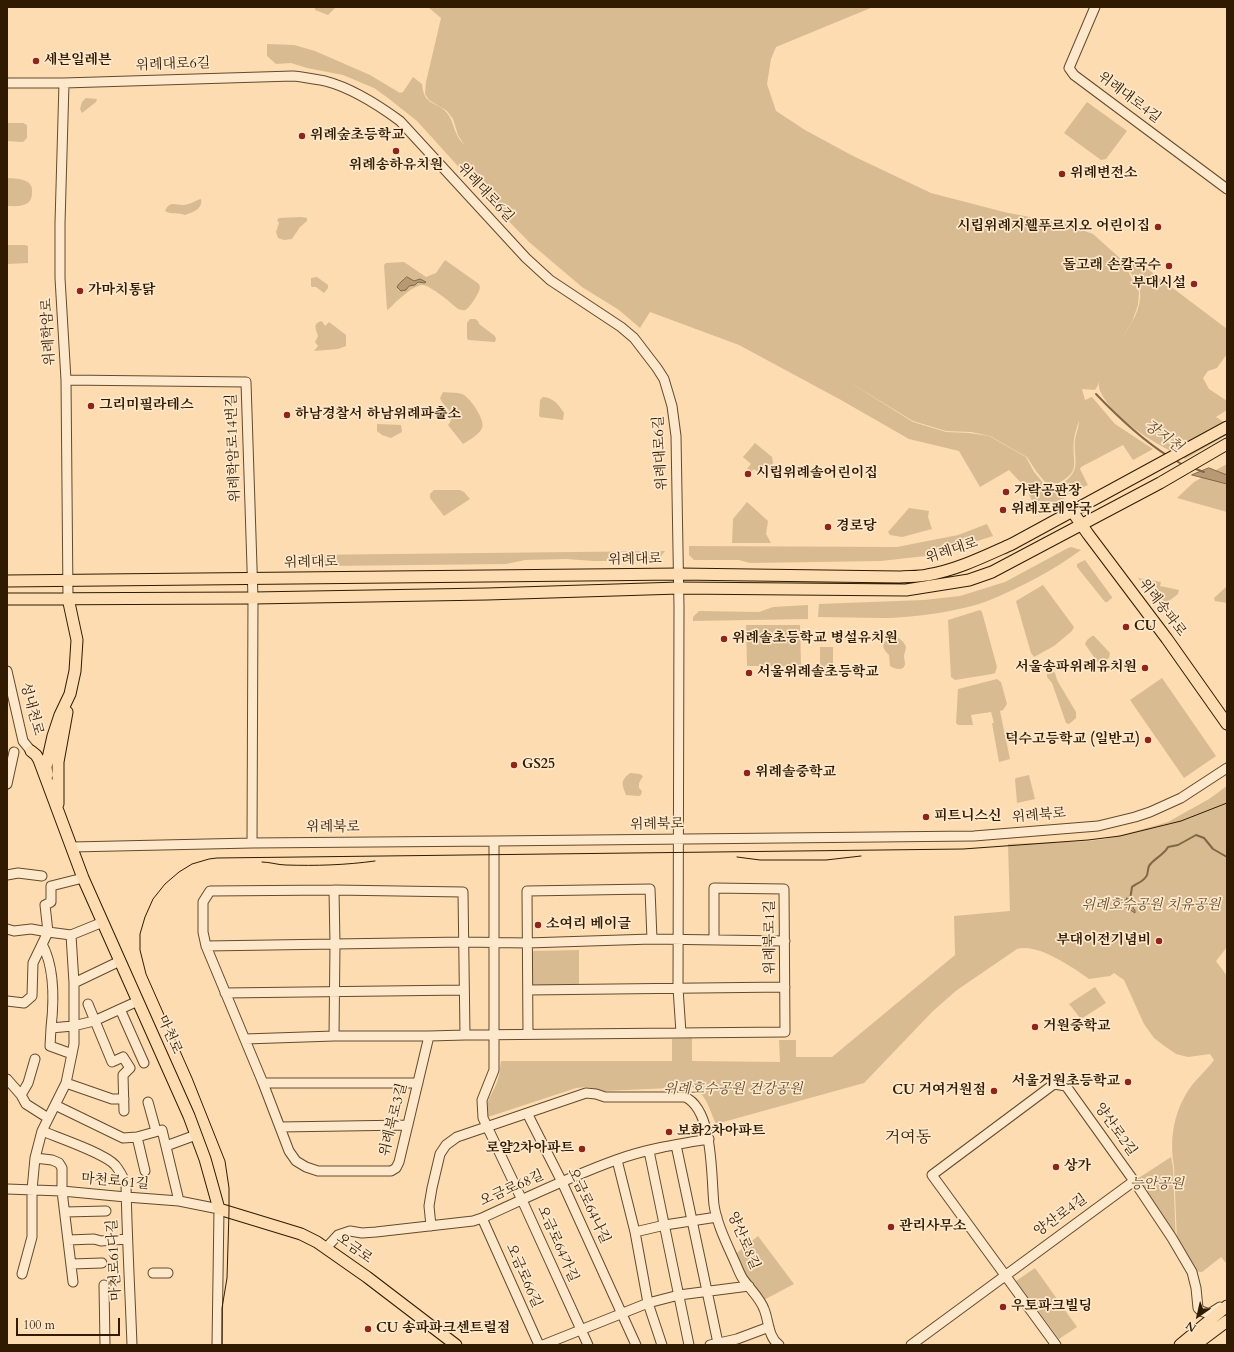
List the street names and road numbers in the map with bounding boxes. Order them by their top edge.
street label: 위례대로6길 [135,55,211,75]
street label: 위례대로4길 [1094,69,1164,127]
street label: 위례대로6길 [453,160,517,226]
street label: 위례학암로 [39,298,59,366]
street label: 위례학암로14번길 [224,393,244,503]
street label: 위례대로6길 [651,415,671,491]
street label: 위례대로 [924,535,980,567]
street label: 위례대로 [608,551,662,569]
street label: 위례대로 [284,554,338,572]
street label: 위례송파로 [1135,576,1189,640]
street label: 성내천로 [16,681,46,737]
street label: 위례북로 [1011,805,1067,827]
street label: 위례북로 [630,816,684,834]
street label: 위례북로 [306,820,360,836]
street label: 위례북로1길 [763,900,779,974]
street label: 마천로 [153,1013,185,1057]
street label: 위례북로3길 [377,1082,411,1158]
street label: 양산로2길 [1090,1100,1140,1160]
street label: 오금로64나길 [563,1165,613,1247]
street label: 오금로68길 [477,1167,547,1211]
street label: 마천로61길 [80,1171,150,1193]
street label: 양산로4길 [1031,1191,1091,1241]
street label: 오금로64가길 [533,1203,581,1285]
street label: 양산로8길 [723,1210,763,1272]
street label: 마천로61다길 [104,1219,126,1301]
street label: 오금로 [333,1230,375,1268]
street label: 오금로66길 [501,1241,545,1311]

